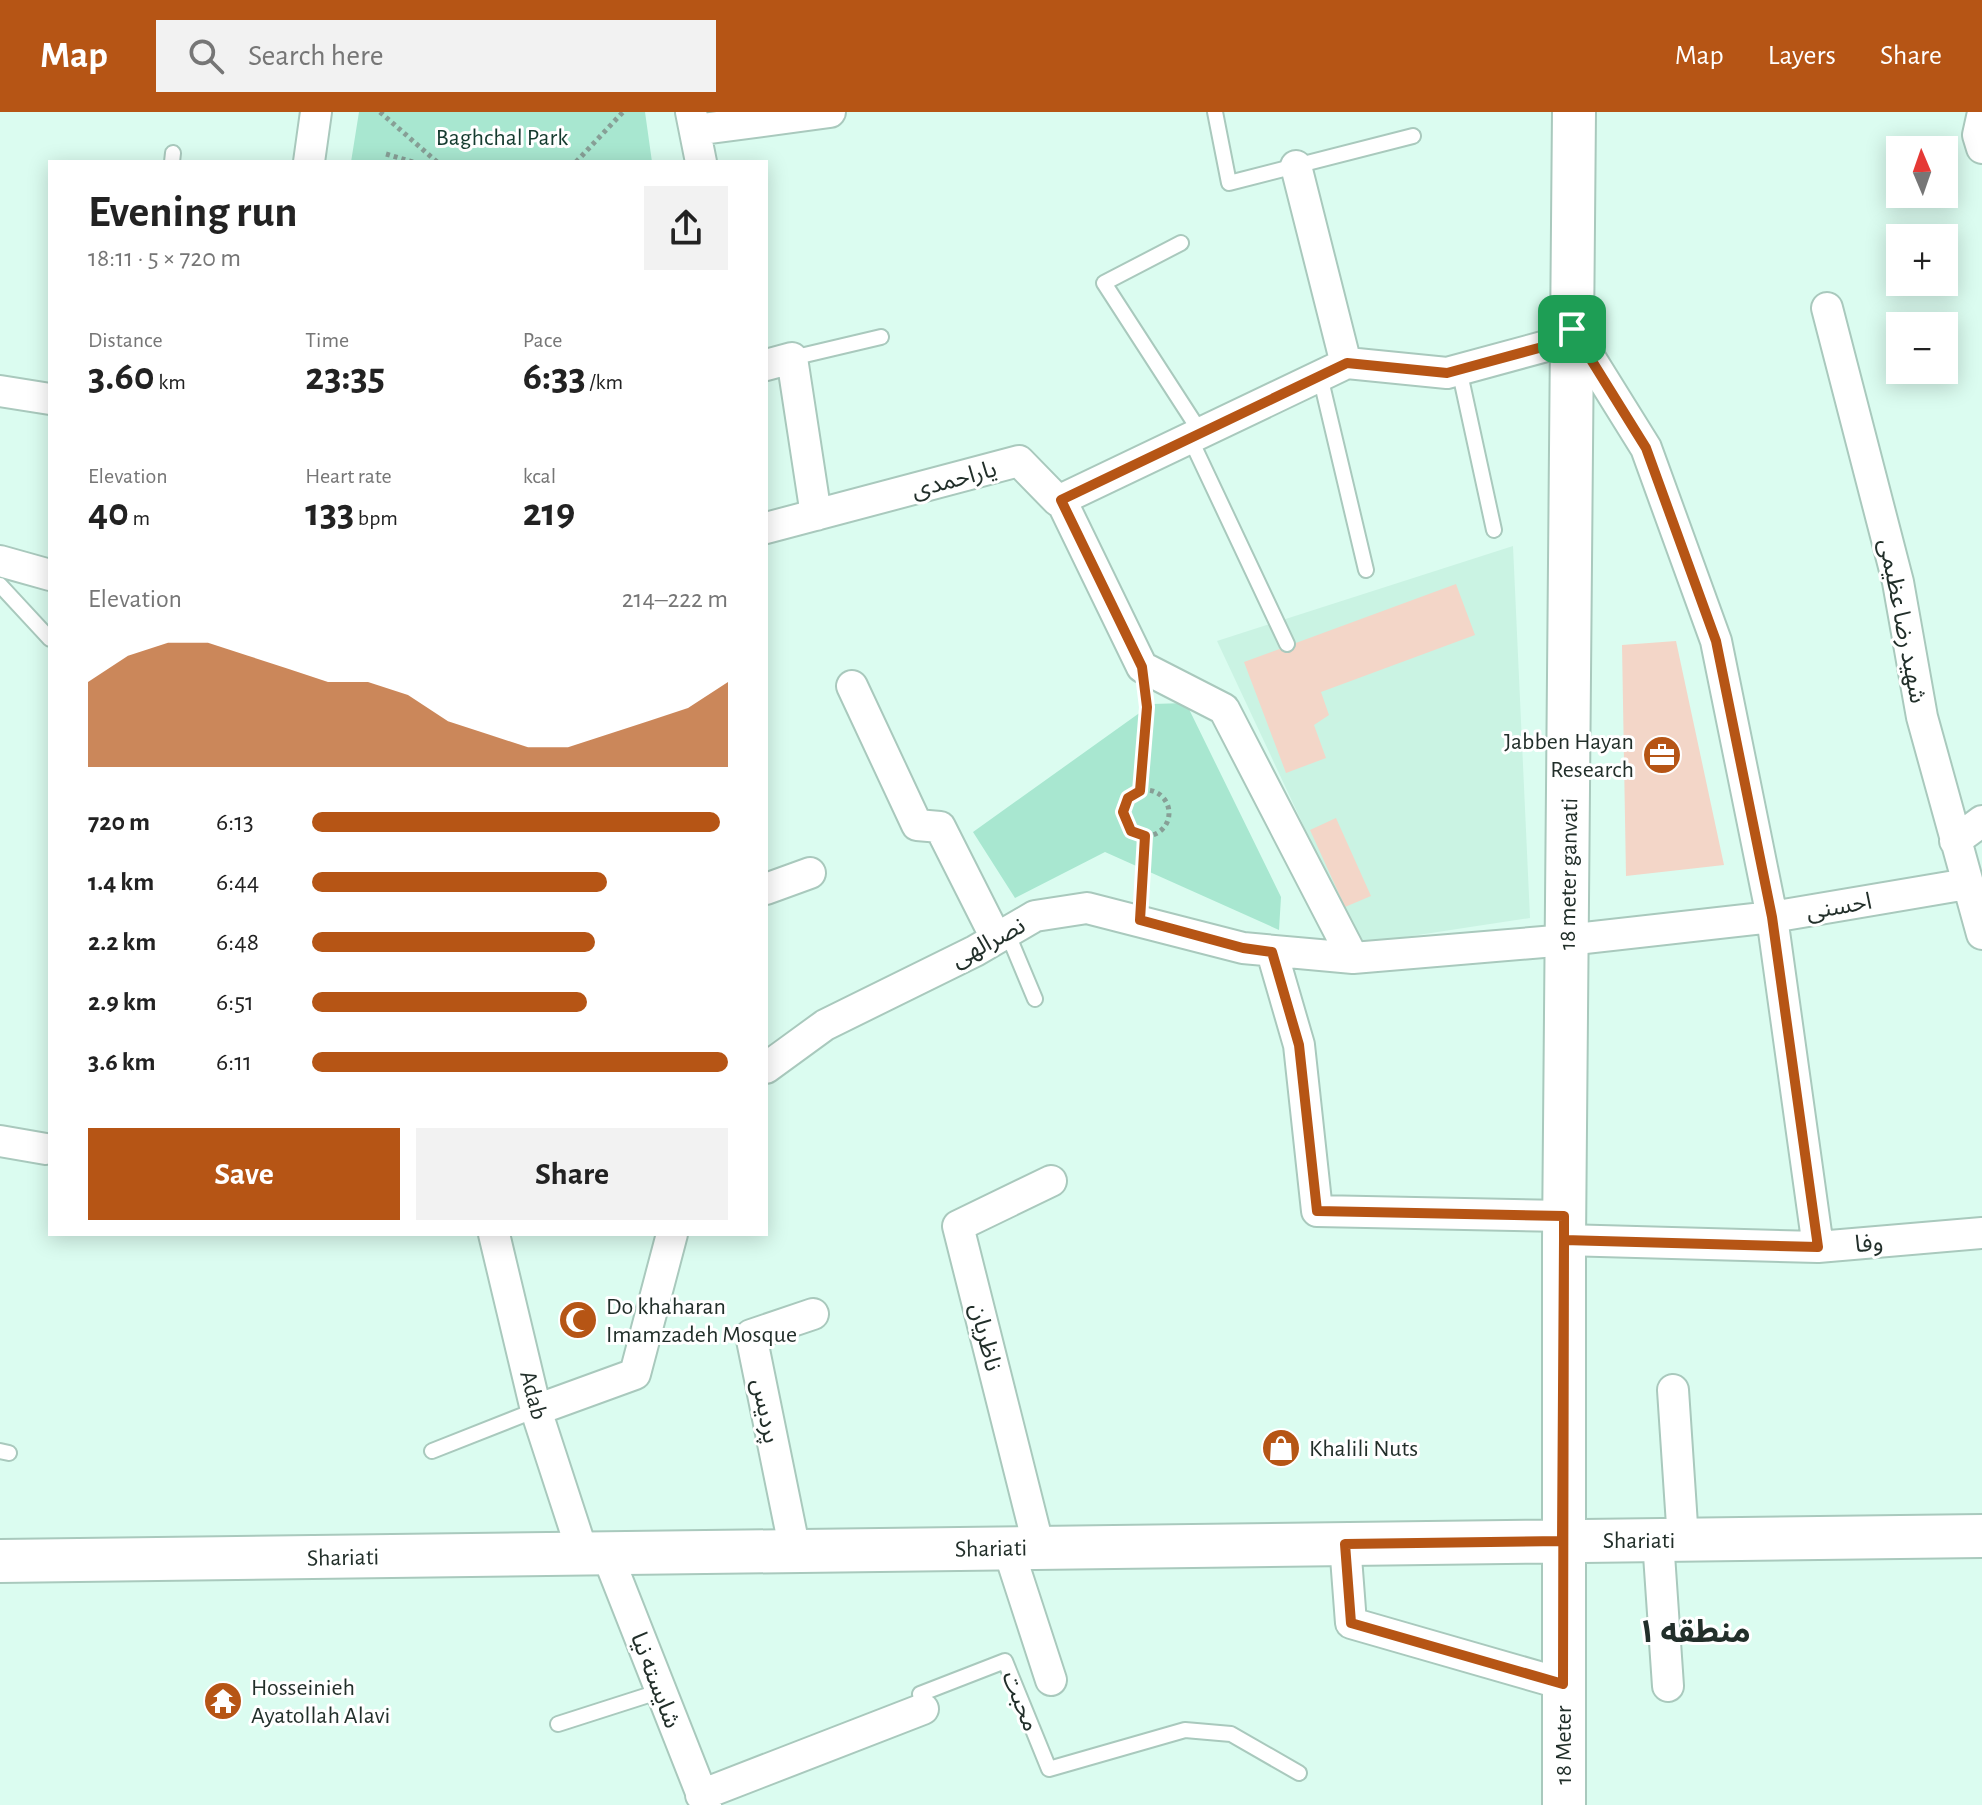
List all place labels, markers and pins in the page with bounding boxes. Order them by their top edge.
pin [1538,295,1606,363]
place label: Jabben Hayan Research [1504,730,1634,782]
office icon: Jabben Hayan Research [1641,734,1683,776]
place label: Do khaharan Imamzadeh Mosque [606,1295,797,1347]
mosque icon: Do khaharan Imamzadeh Mosque [557,1299,599,1341]
shop icon: Khalili Nuts [1260,1427,1302,1469]
place label: Khalili Nuts [1309,1437,1418,1461]
place label: Hosseinieh Ayatollah Alavi [251,1676,390,1728]
temple icon: Hosseinieh Ayatollah Alavi [202,1680,244,1722]

